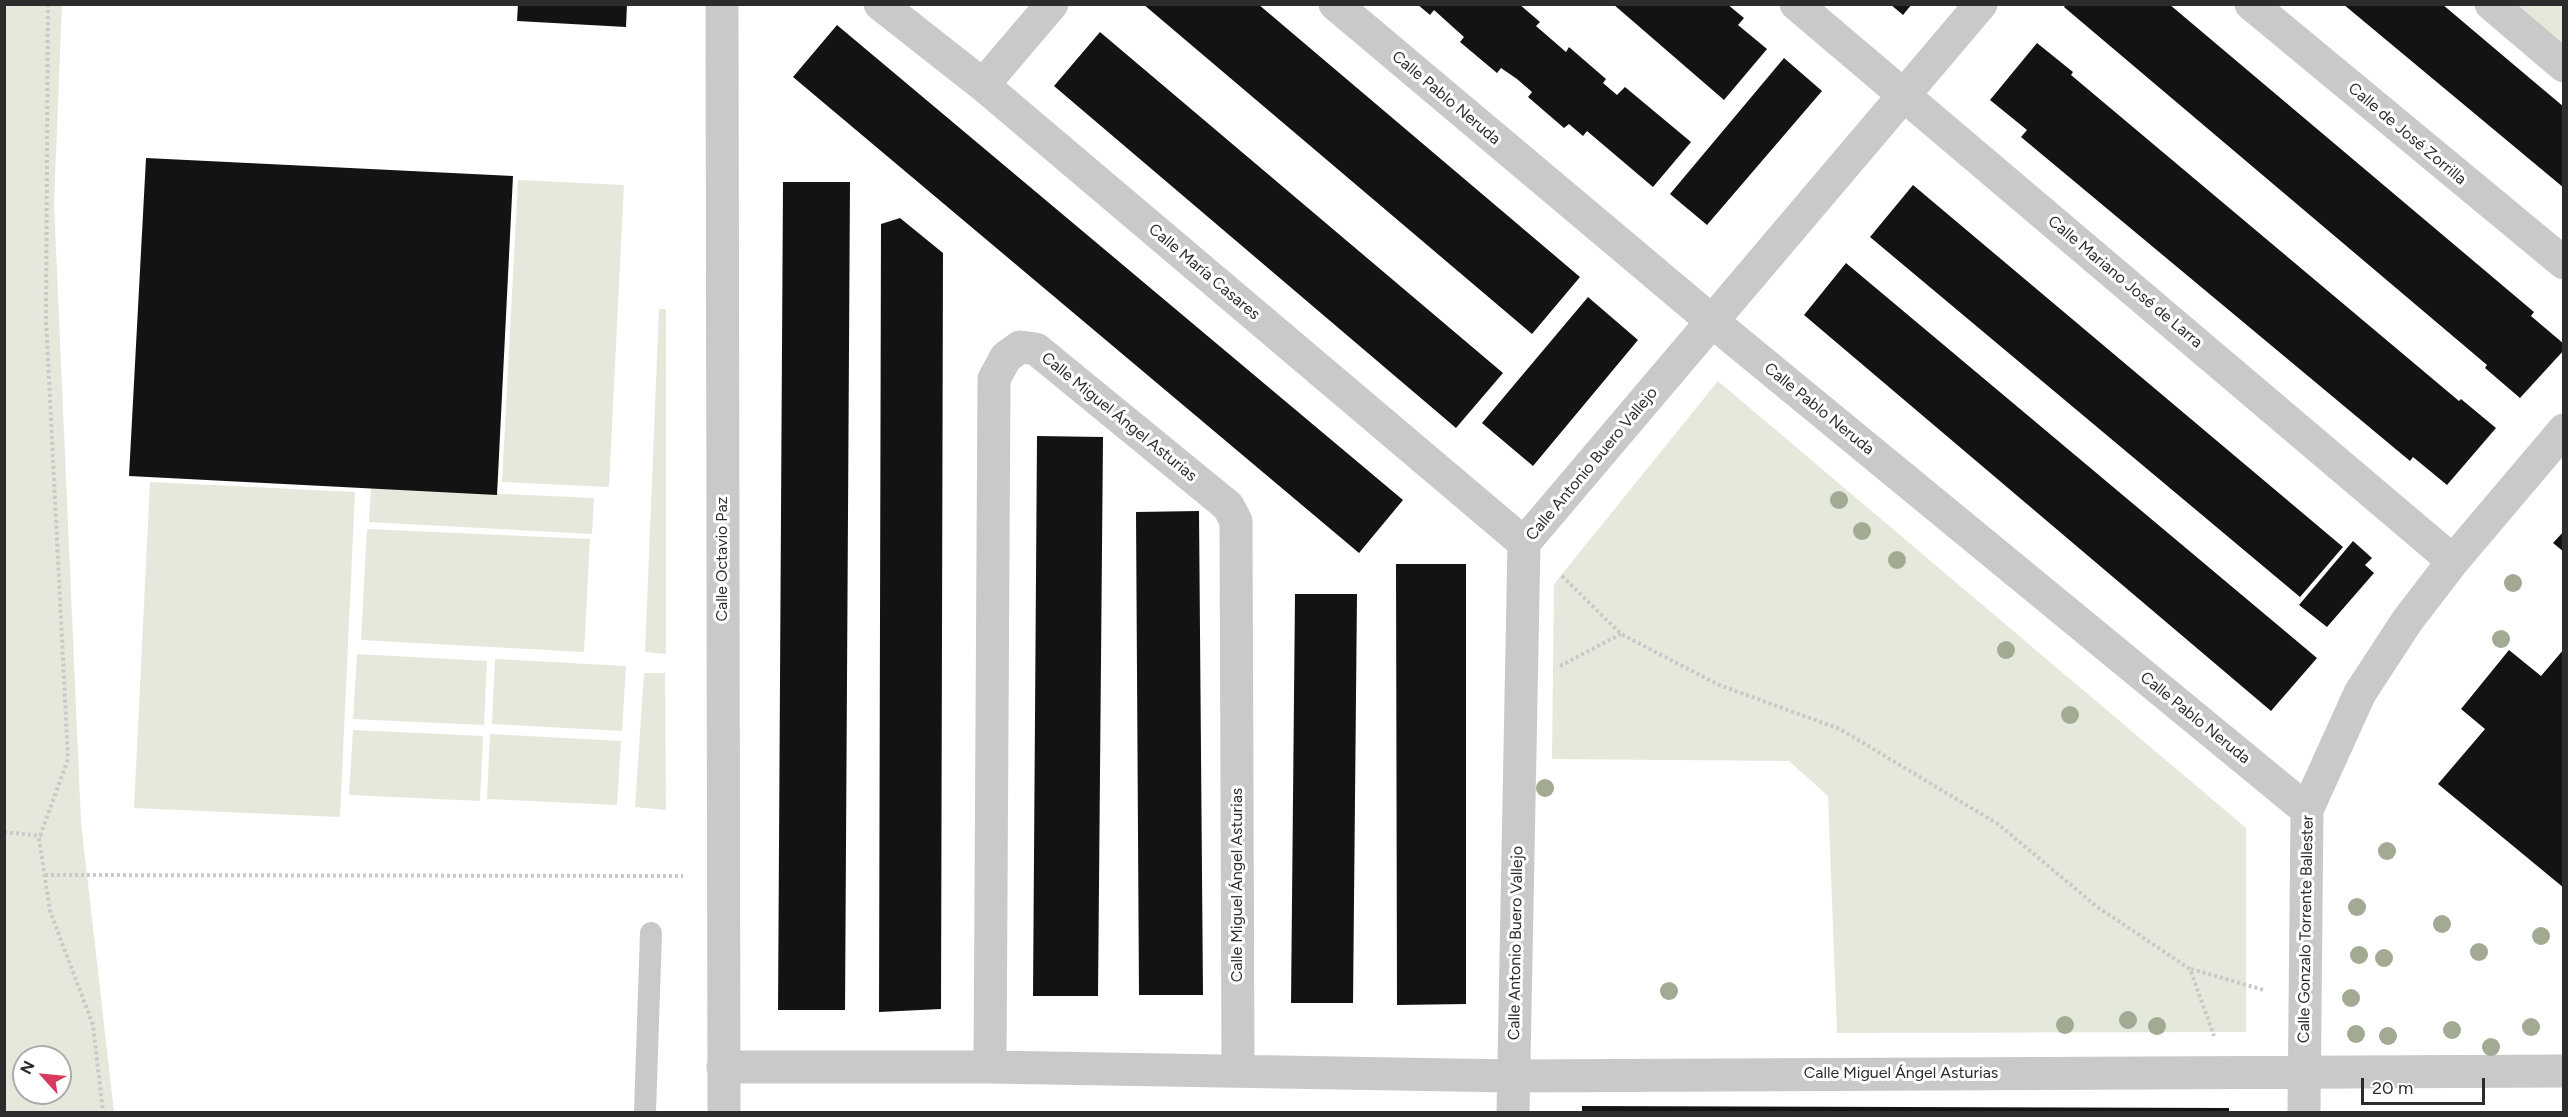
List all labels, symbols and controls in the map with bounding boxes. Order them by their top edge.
street label: Calle Pablo Neruda [1388,47,1504,149]
street label: Calle de José Zorrilla [2344,79,2470,189]
street label: Calle Mariano José de Larra [2044,212,2206,352]
street label: Calle María Casares [1144,220,1264,324]
street label: Calle Miguel Ángel Asturias [1037,348,1201,486]
street label: Calle Pablo Neruda [1760,359,1878,459]
street label: Calle Antonio Buero Vallejo [1522,383,1662,545]
street label: Calle Octavio Paz [712,497,732,621]
street label: Calle Pablo Neruda [2136,668,2254,768]
street label: Calle Miguel Ángel Asturias [1227,788,1247,982]
street label: Calle Gonzalo Torrente Ballester [2294,815,2318,1043]
street label: Calle Antonio Buero Vallejo [1505,846,1527,1040]
north arrow [12,1045,72,1105]
text: N [16,1058,39,1077]
street label: Calle Miguel Ángel Asturias [1804,1063,1998,1083]
scale bar [2364,1066,2488,1104]
text: 20 m [2372,1077,2413,1099]

